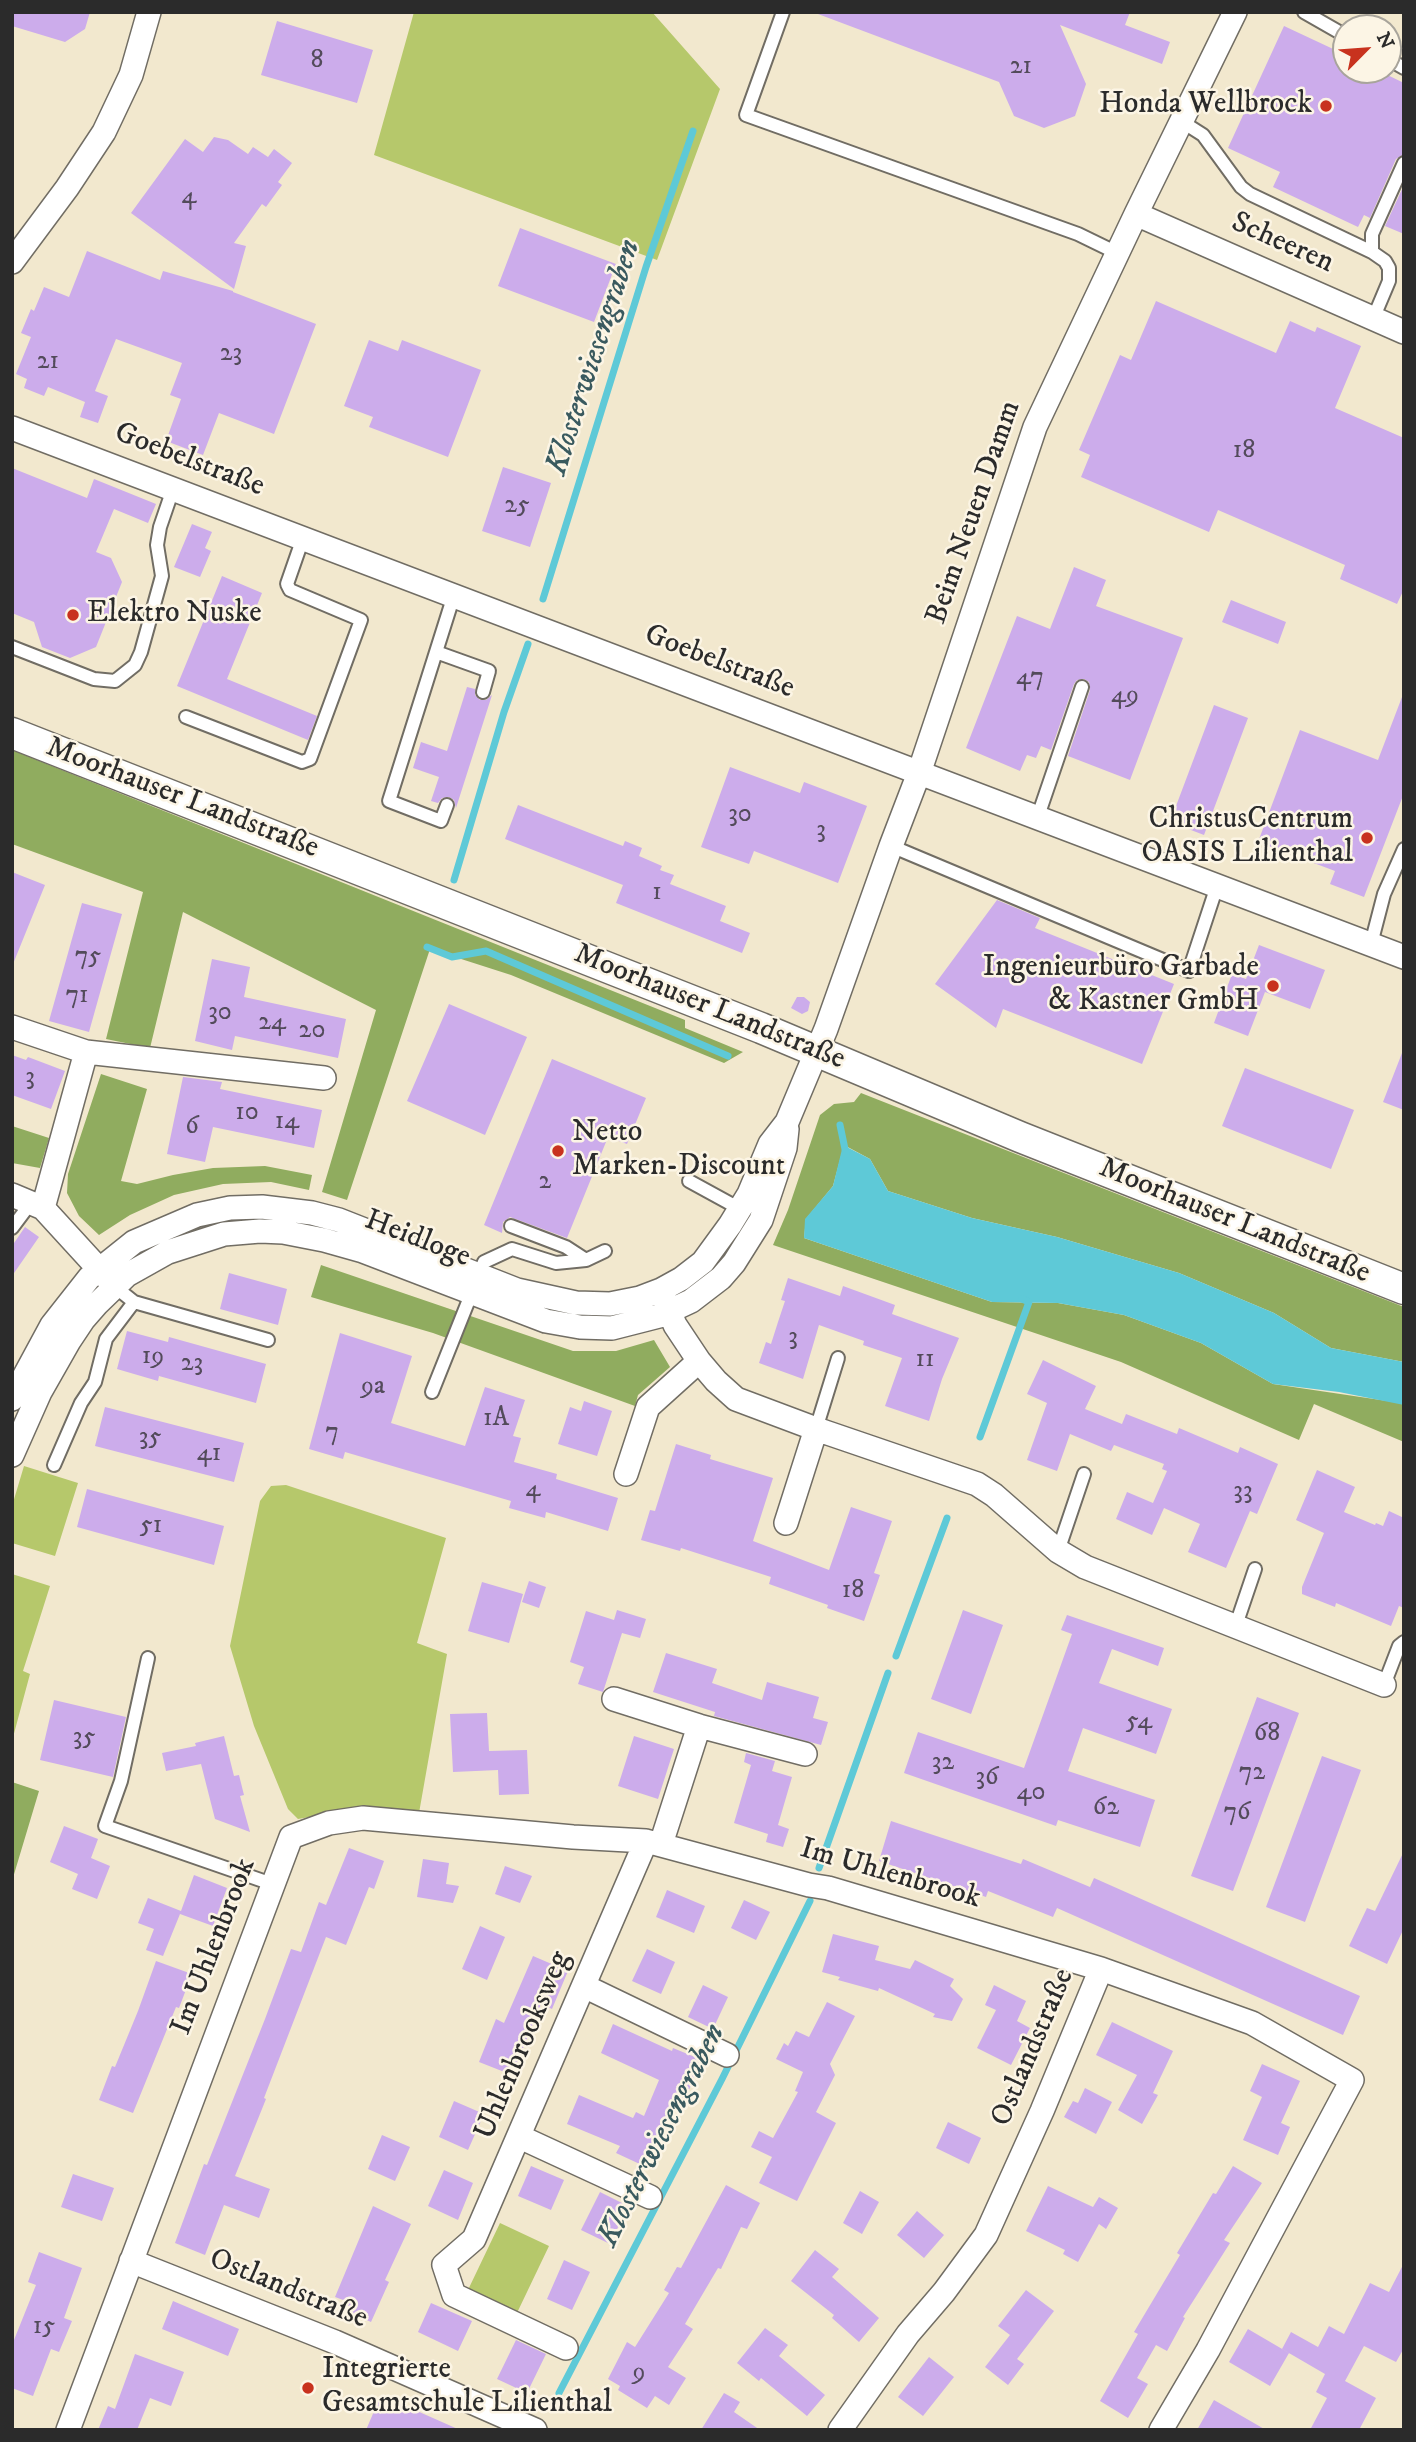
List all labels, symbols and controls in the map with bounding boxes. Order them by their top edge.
north arrow [1332,14,1402,84]
text: N [1371,29,1398,53]
house number: 8 [310,46,324,78]
house number: 21 [1010,52,1032,84]
place label: Honda Wellbrock [1099,88,1312,124]
marker: Honda Wellbrock [1318,98,1334,114]
house number: 4 [182,182,196,214]
street label: Scheeren [1225,206,1339,282]
water label: Klosterwiesengraben [539,236,651,480]
house number: 23 [220,339,242,371]
house number: 21 [37,347,59,379]
street label: Beim Neuen Damm [920,397,1030,629]
street label: Goebelstraße [109,416,269,506]
house number: 18 [1233,436,1255,468]
house number: 25 [504,491,530,523]
place label: Elektro Nuske [87,597,262,633]
marker: Elektro Nuske [65,607,81,623]
street label: Goebelstraße [639,618,799,708]
house number: 47 [1016,663,1044,695]
house number: 49 [1111,681,1139,713]
street label: Moorhauser Landstraße [41,730,323,868]
house number: 30 [728,800,752,832]
place label: ChristusCentrum OASIS Lilienthal [1142,803,1353,874]
house number: 3 [816,816,826,848]
marker: ChristusCentrum OASIS Lilienthal [1359,830,1375,846]
house number: 1 [652,878,662,910]
street label: Moorhauser Landstraße [568,937,850,1079]
house number: 75 [75,942,101,974]
place label: Ingenieurbüro Garbade & Kastner GmbH [983,951,1259,1021]
marker: Ingenieurbüro Garbade & Kastner GmbH [1265,978,1281,994]
house number: 71 [65,981,89,1013]
house number: 30 [208,998,232,1030]
house number: 24 [258,1008,286,1040]
house number: 20 [299,1016,325,1048]
house number: 3 [25,1063,35,1095]
house number: 10 [235,1098,259,1130]
house number: 14 [275,1107,299,1139]
house number: 6 [185,1112,199,1144]
place label: Netto Marken-Discount [572,1116,785,1186]
marker: Netto Marken-Discount [550,1143,566,1159]
street label: Moorhauser Landstraße [1093,1151,1375,1293]
house number: 2 [539,1167,551,1199]
street label: Heidloge [359,1203,475,1277]
house number: 3 [788,1323,798,1355]
house number: 19 [142,1342,164,1374]
house number: 11 [915,1345,935,1377]
house number: 23 [181,1349,203,1381]
house number: 9a [361,1372,385,1404]
house number: 1A [483,1404,509,1436]
house number: 7 [325,1418,339,1450]
house number: 35 [139,1423,161,1455]
house number: 41 [197,1439,221,1471]
house number: 4 [526,1475,540,1507]
house number: 33 [1233,1477,1253,1509]
house number: 51 [140,1511,162,1543]
house number: 18 [842,1576,864,1608]
house number: 54 [1126,1707,1152,1739]
house number: 68 [1254,1719,1280,1751]
house number: 35 [73,1723,95,1755]
house number: 32 [932,1748,954,1780]
house number: 72 [1239,1758,1265,1790]
house number: 36 [975,1763,999,1795]
house number: 40 [1017,1778,1045,1810]
house number: 62 [1093,1793,1119,1825]
house number: 76 [1223,1798,1251,1830]
street label: Im Uhlenbrook [795,1832,985,1918]
street label: Im Uhlenbrook [165,1854,265,2040]
street label: Uhlenbrooksweg [468,1946,580,2146]
street label: Ostlandstraße [985,1964,1083,2132]
water label: Klosterwiesengraben [590,2018,736,2254]
street label: Ostlandstraße [204,2242,372,2338]
house number: 15 [33,2312,55,2344]
place label: Integrierte Gesamtschule Lilienthal [322,2353,612,2424]
house number: 9 [633,2358,645,2390]
marker: Integrierte Gesamtschule Lilienthal [300,2380,316,2396]

